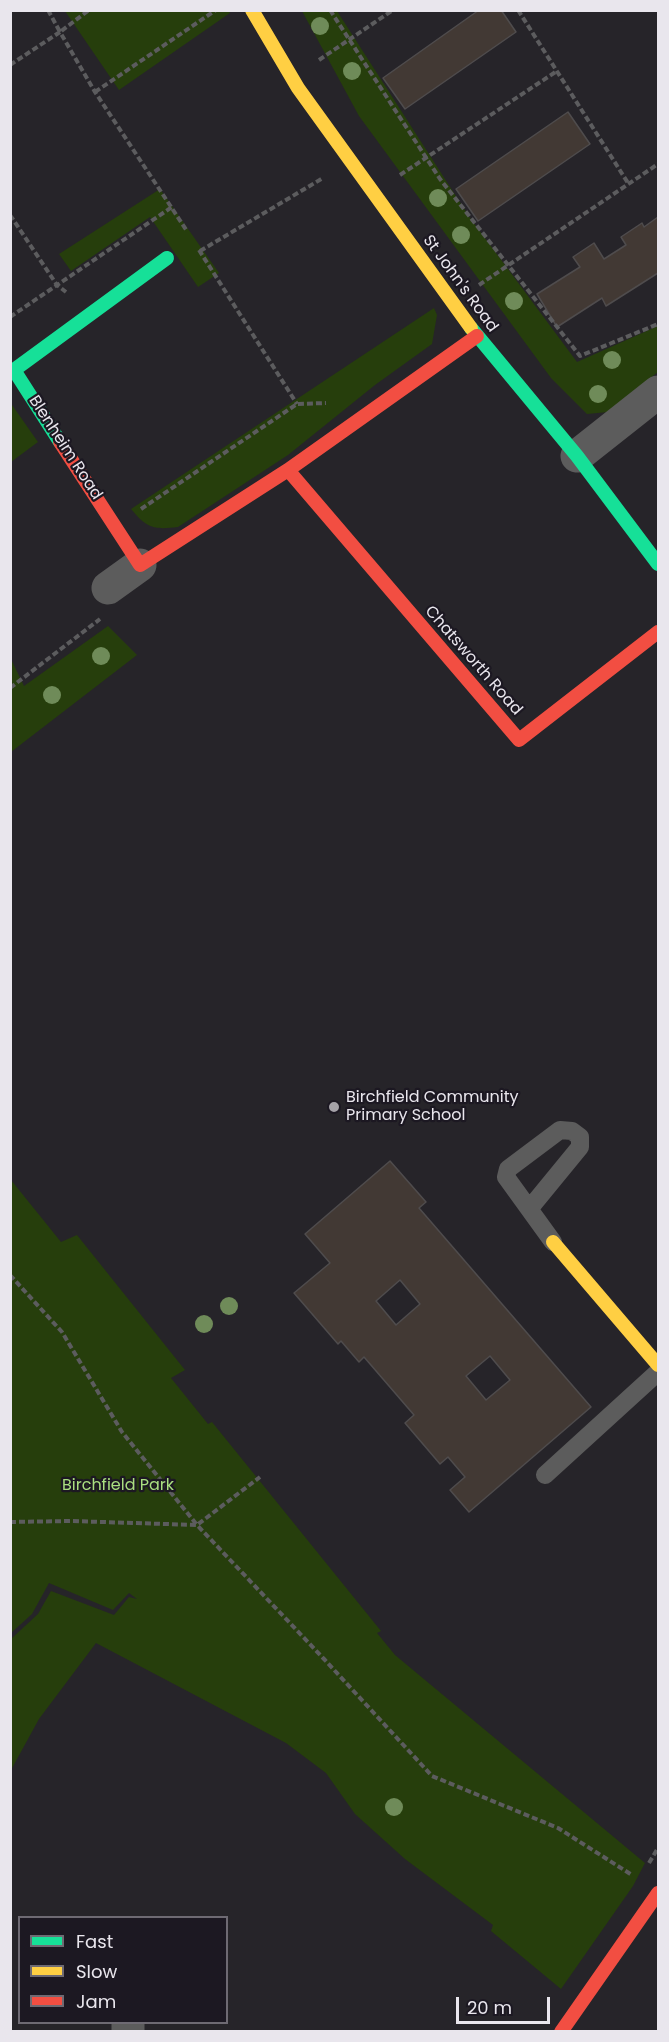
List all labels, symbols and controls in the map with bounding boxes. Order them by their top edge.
street label: St John's Road [418,232,502,336]
street label: Blenheim Road [24,392,106,504]
street label: Chatsworth Road [420,602,526,720]
place label: Birchfield Community Primary School [346,1088,519,1126]
marker: Birchfield Community Primary School [327,1100,341,1114]
park label: Birchfield Park [62,1476,174,1496]
legend [18,1916,228,2024]
text: Fast [76,1929,113,1954]
text: Slow [76,1959,117,1984]
scale bar [459,1985,554,2023]
text: Jam [76,1989,116,2014]
text: 20 m [467,1995,512,2020]

